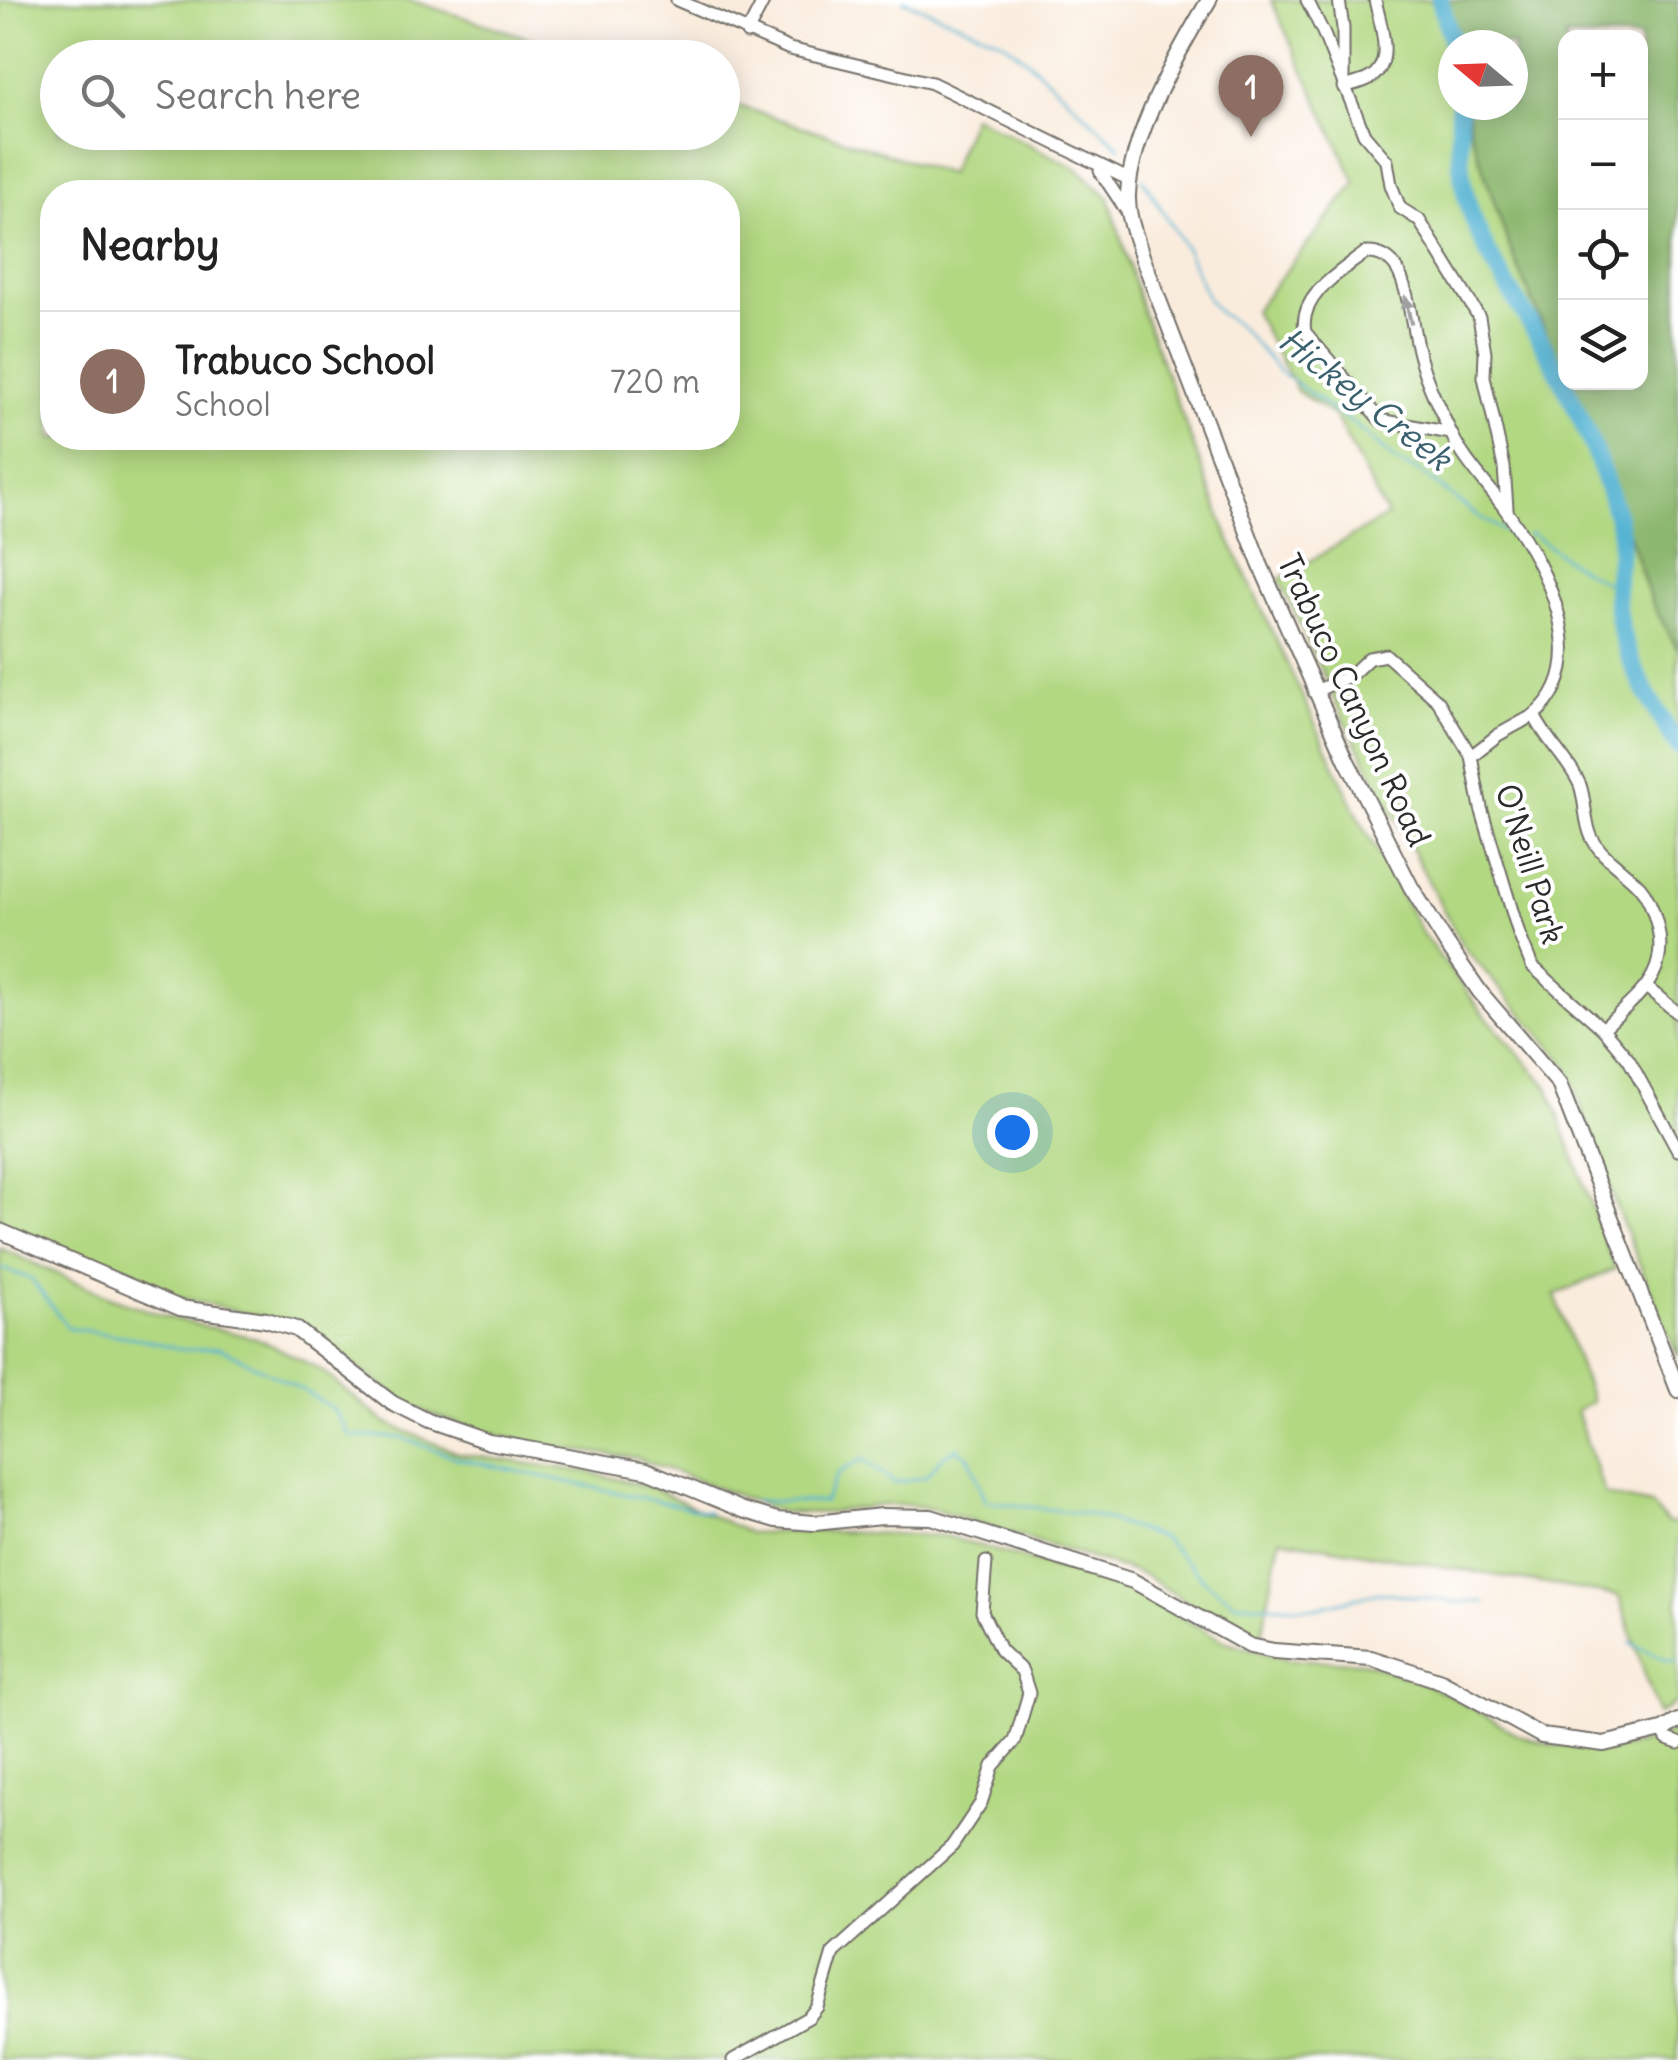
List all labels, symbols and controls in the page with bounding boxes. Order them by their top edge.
north arrow [1438,30,1528,120]
map controls [1558,30,1648,390]
button: + [1558,30,1648,120]
search box [40,40,740,150]
pin: 1 [1218,54,1284,137]
icon: search [75,68,130,123]
text: Search here [155,72,361,119]
button: − [1558,120,1648,210]
button: locate [1558,210,1648,300]
text: Nearby [80,219,219,271]
one-way arrow [1400,294,1415,325]
button: layers [1558,300,1648,390]
water label: Hickey Creek [1270,317,1462,481]
text: Trabuco School [175,337,435,384]
text: 1 [106,361,119,402]
text: 720 m [610,361,700,402]
text: School [175,384,271,425]
street label: Trabuco Canyon Road [1269,547,1440,853]
street label: O'Neill Park [1487,779,1574,949]
your location [987,1107,1038,1158]

